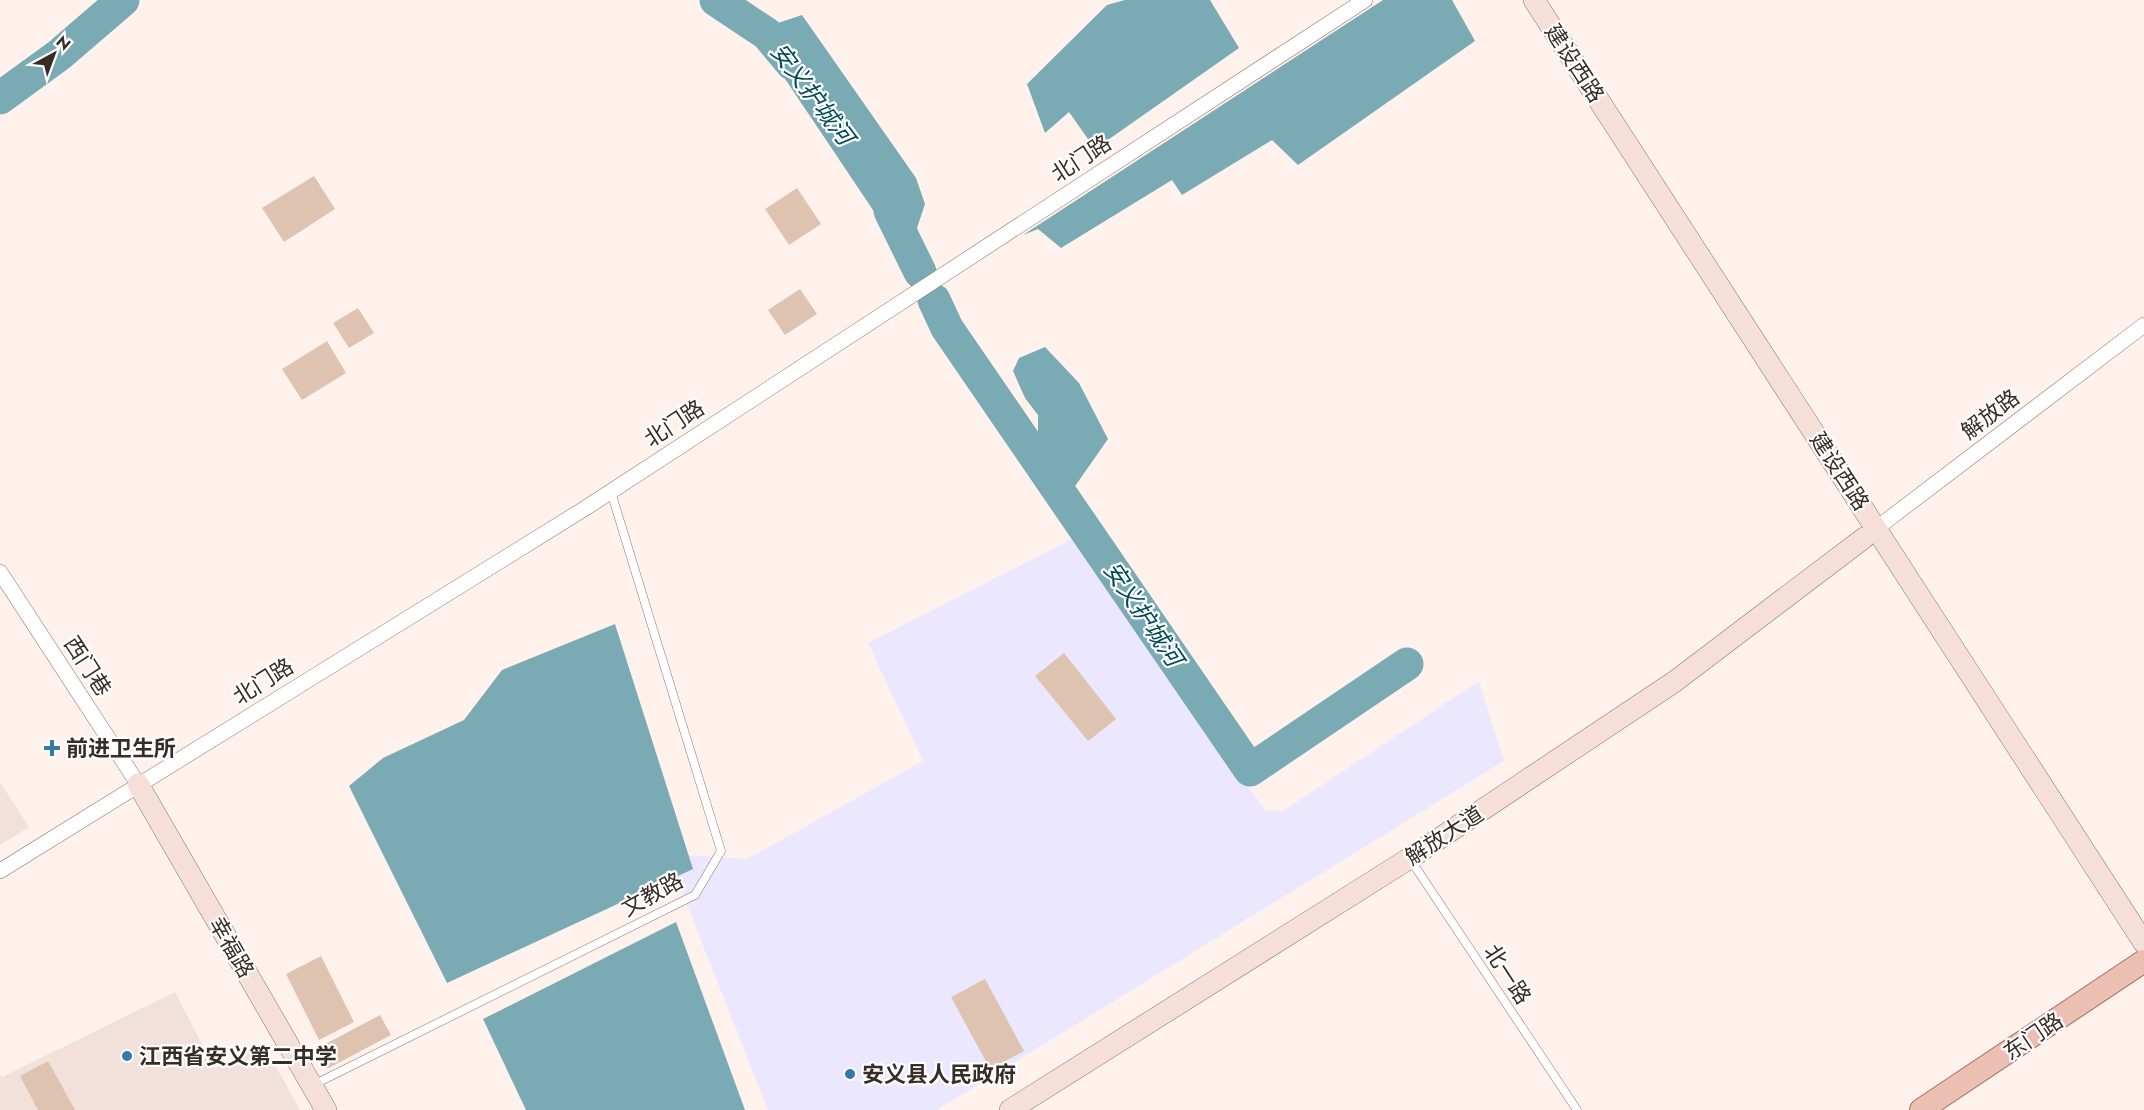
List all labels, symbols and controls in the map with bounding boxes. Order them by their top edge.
street label: 建设西路 [1538,17,1612,109]
north arrow [24,24,84,84]
text: N [51,30,76,56]
water label: 安义护城河 [762,35,865,155]
street label: 北门路 [1045,127,1117,189]
street label: 解放路 [1954,381,2026,447]
street label: 北门路 [638,392,710,454]
street label: 建设西路 [1803,425,1877,517]
water label: 安义护城河 [1095,554,1194,677]
street label: 西门巷 [57,630,119,702]
street label: 北门路 [227,650,299,712]
place label: 前进卫生所 [66,732,176,764]
marker: 前进卫生所 [43,739,61,757]
street label: 解放大道 [1398,798,1490,872]
street label: 文教路 [615,864,689,924]
street label: 幸福路 [202,910,262,984]
street label: 北一路 [1477,938,1539,1010]
street label: 东门路 [1997,1004,2069,1068]
place label: 江西省安义第二中学 [139,1040,337,1072]
marker: 江西省安义第二中学 [120,1049,134,1063]
place label: 安义县人民政府 [862,1058,1016,1090]
marker: 安义县人民政府 [843,1067,857,1081]

